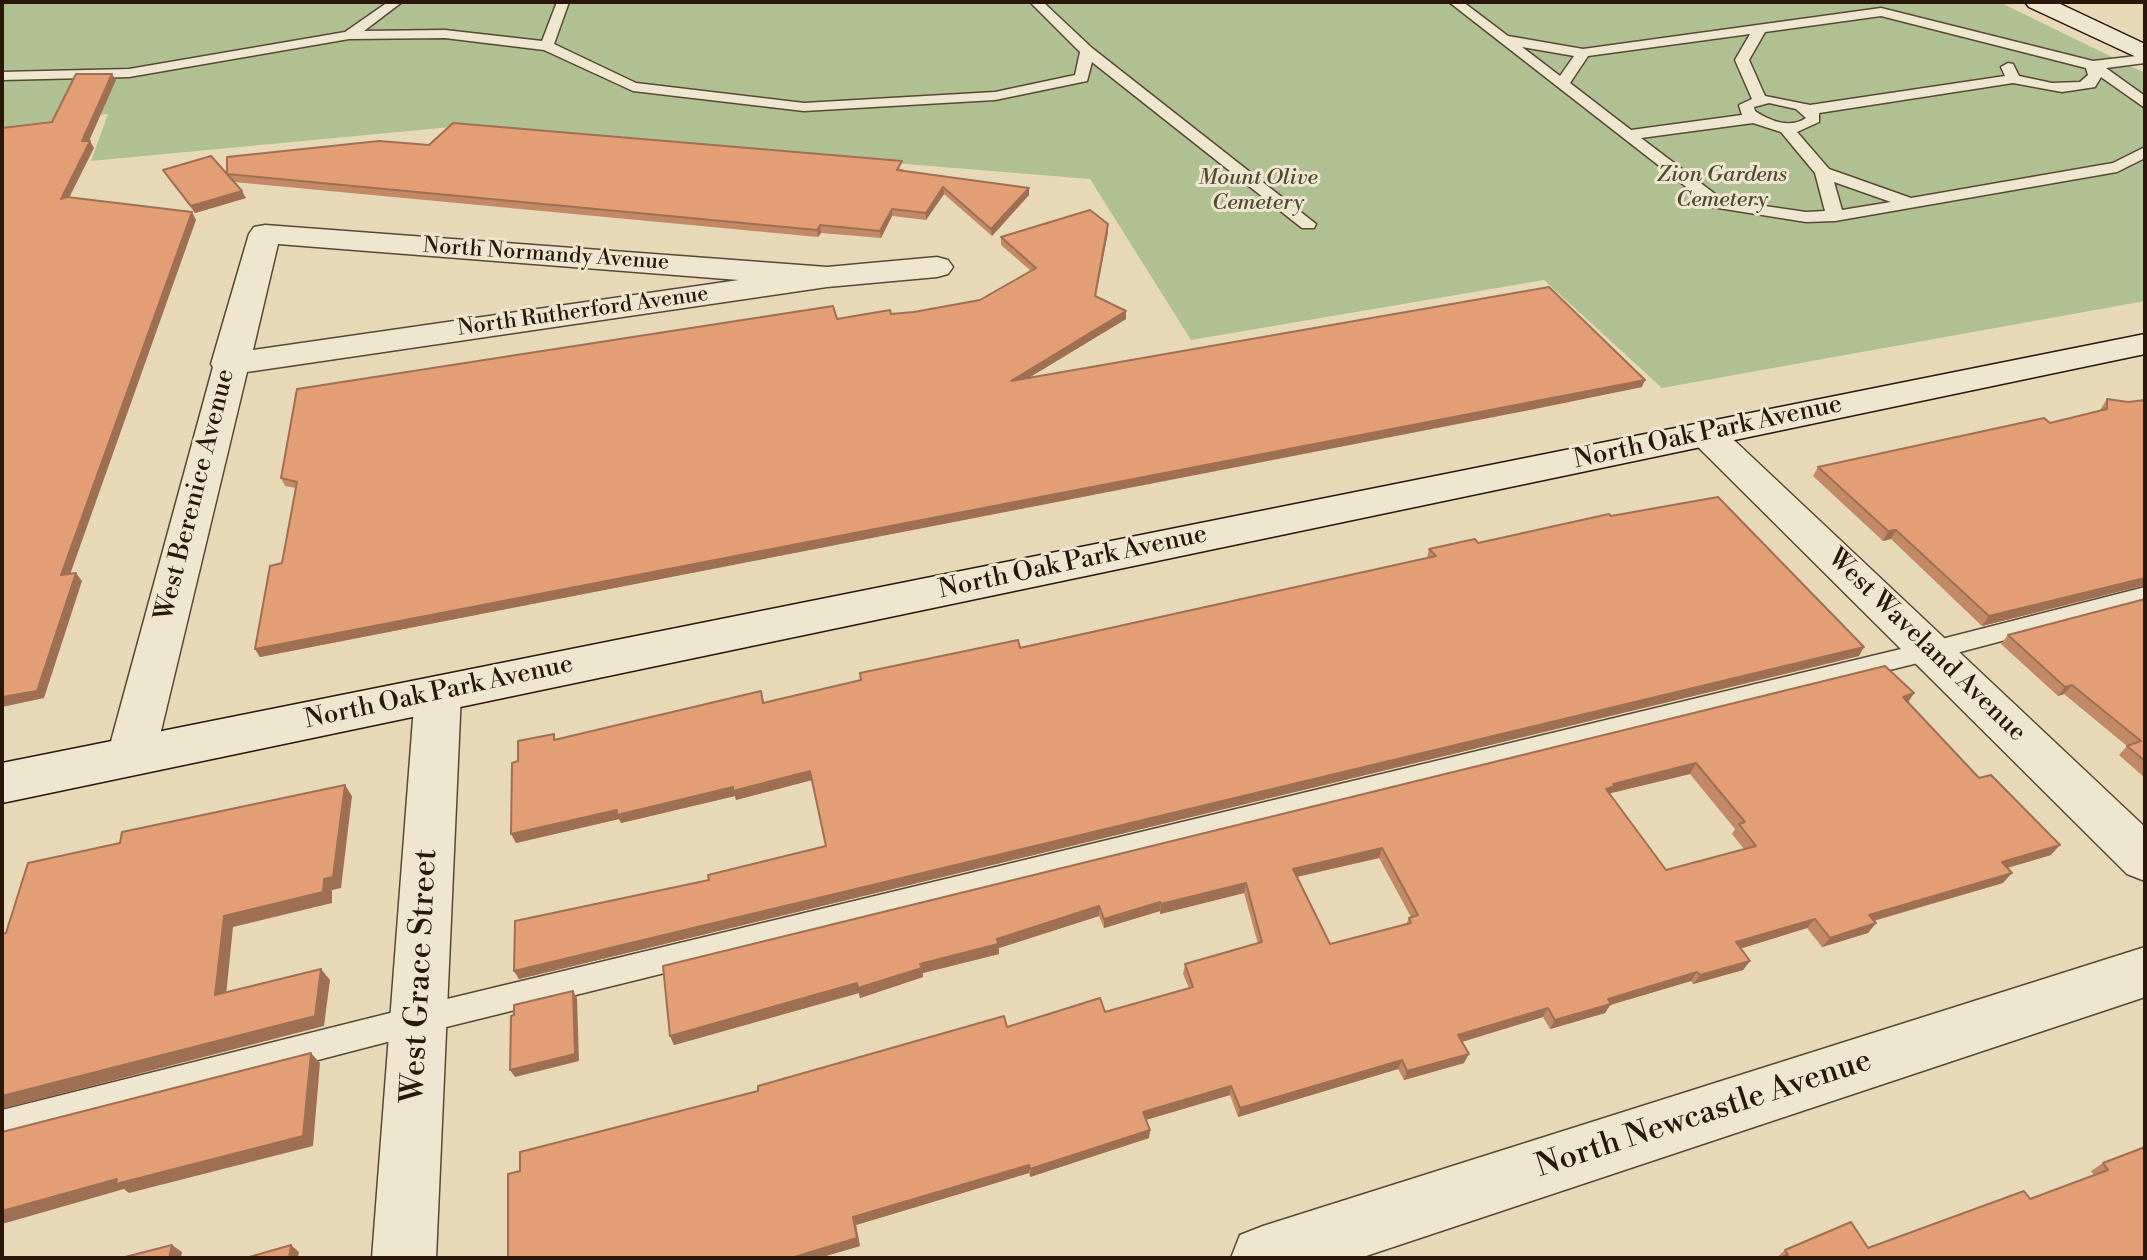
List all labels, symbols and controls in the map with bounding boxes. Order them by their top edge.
park label: Zion Gardens Cemetery [1657,163,1787,214]
park label: Mount Olive Cemetery [1198,166,1318,218]
street label: North Normandy Avenue [422,233,670,277]
street label: North Rutherford Avenue [456,281,710,343]
street label: West Berenice Avenue [150,366,242,624]
street label: North Oak Park Avenue [1571,389,1845,477]
street label: North Oak Park Avenue [936,519,1210,607]
street label: West Waveland Avenue [1820,543,2032,749]
street label: North Oak Park Avenue [302,649,576,737]
street label: West Grace Street [395,848,447,1104]
street label: North Newcastle Avenue [1531,1043,1877,1187]

